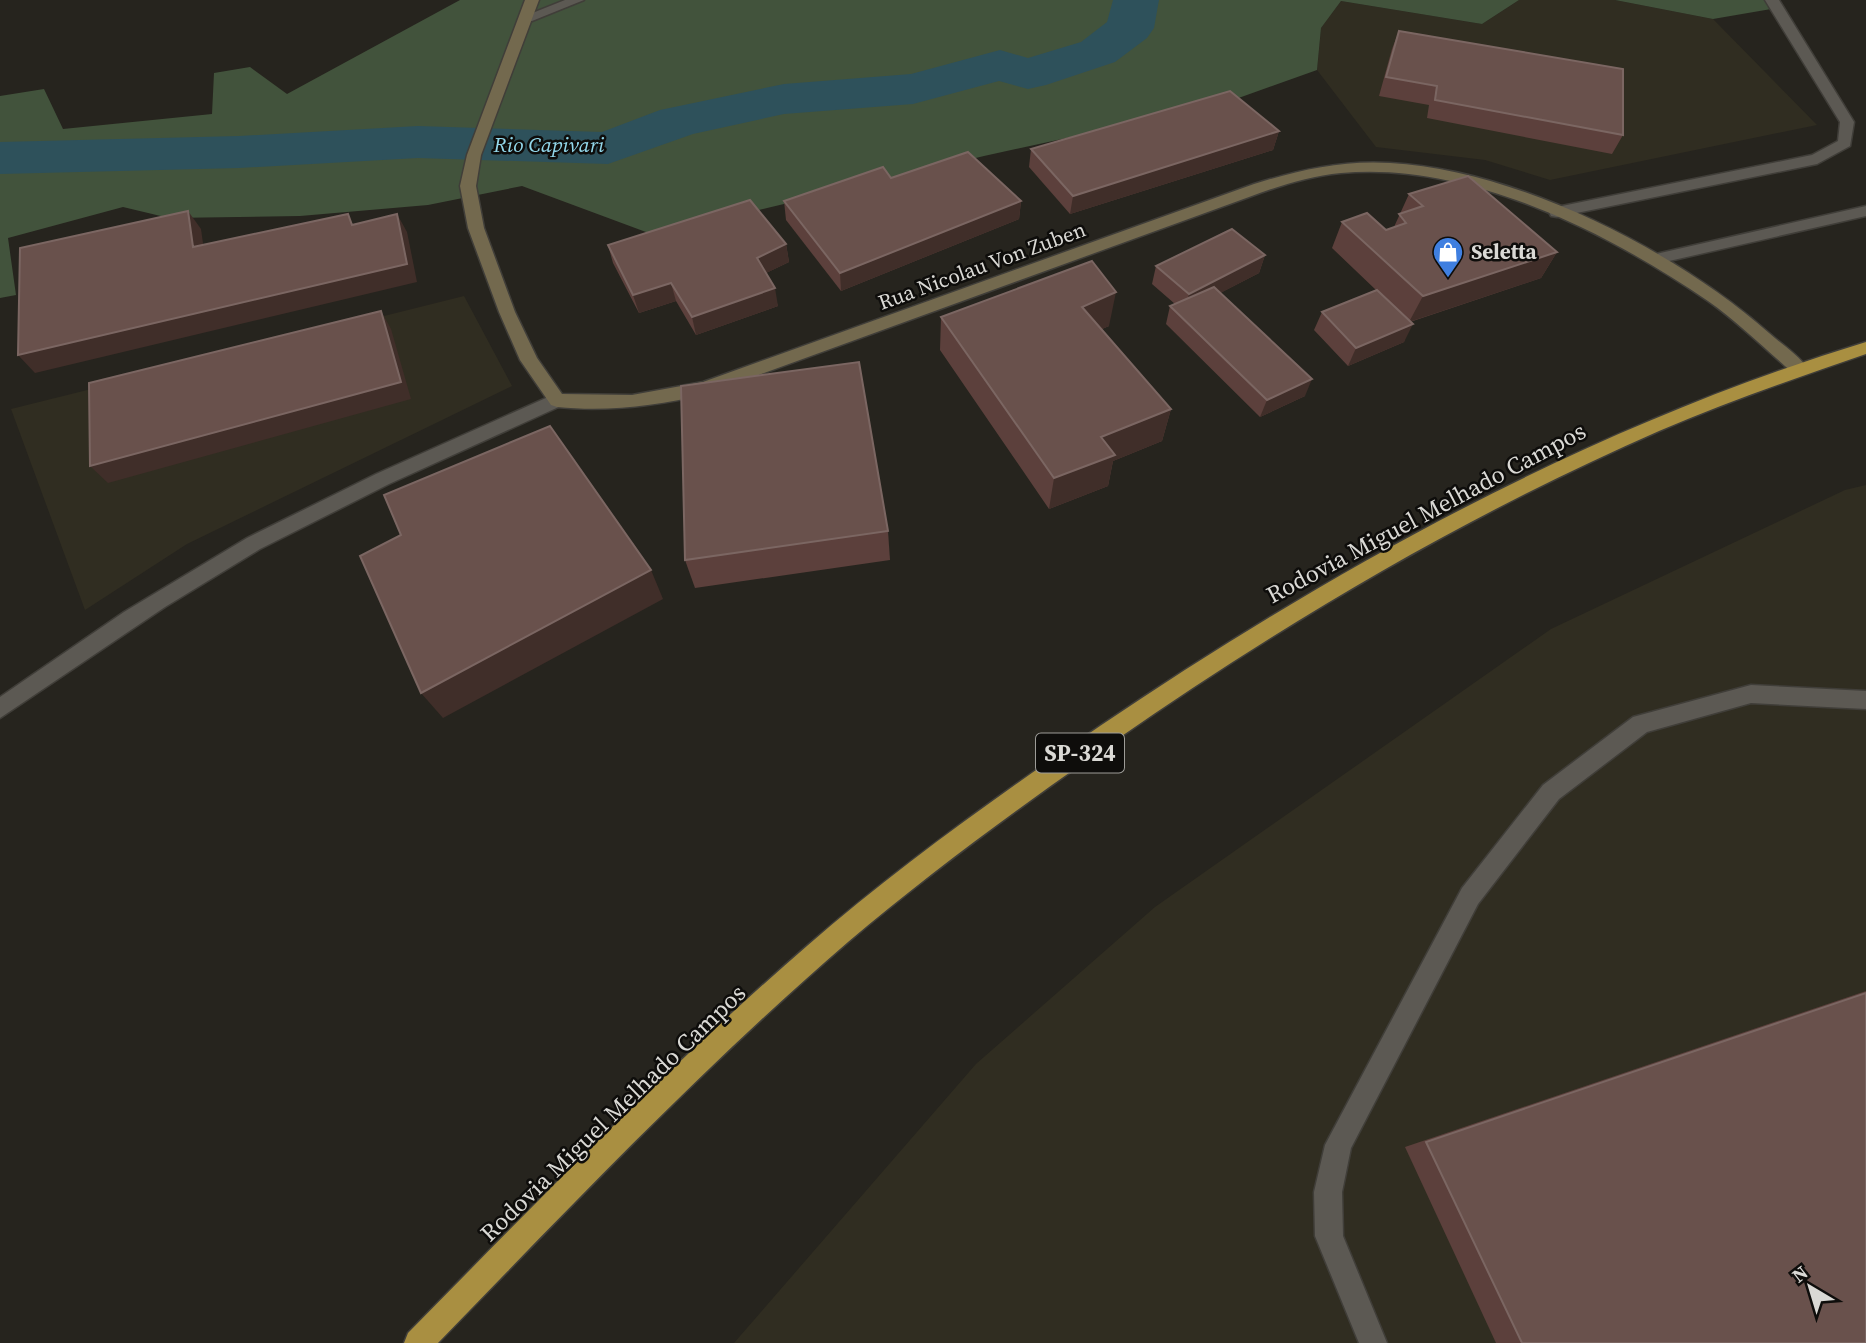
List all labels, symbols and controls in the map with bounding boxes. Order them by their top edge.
water label: Rio Capivari [493,130,605,159]
street label: Rua Nicolau Von Zuben [874,214,1090,317]
shop icon: Seletta [1431,235,1465,279]
place label: Seletta [1471,237,1538,266]
street label: Rodovia Miguel Melhado Campos [1260,414,1591,611]
road number: SP-324 [1036,734,1124,772]
street label: Rodovia Miguel Melhado Campos [473,977,753,1249]
north arrow [1775,1252,1845,1322]
text: N [1786,1259,1813,1288]

